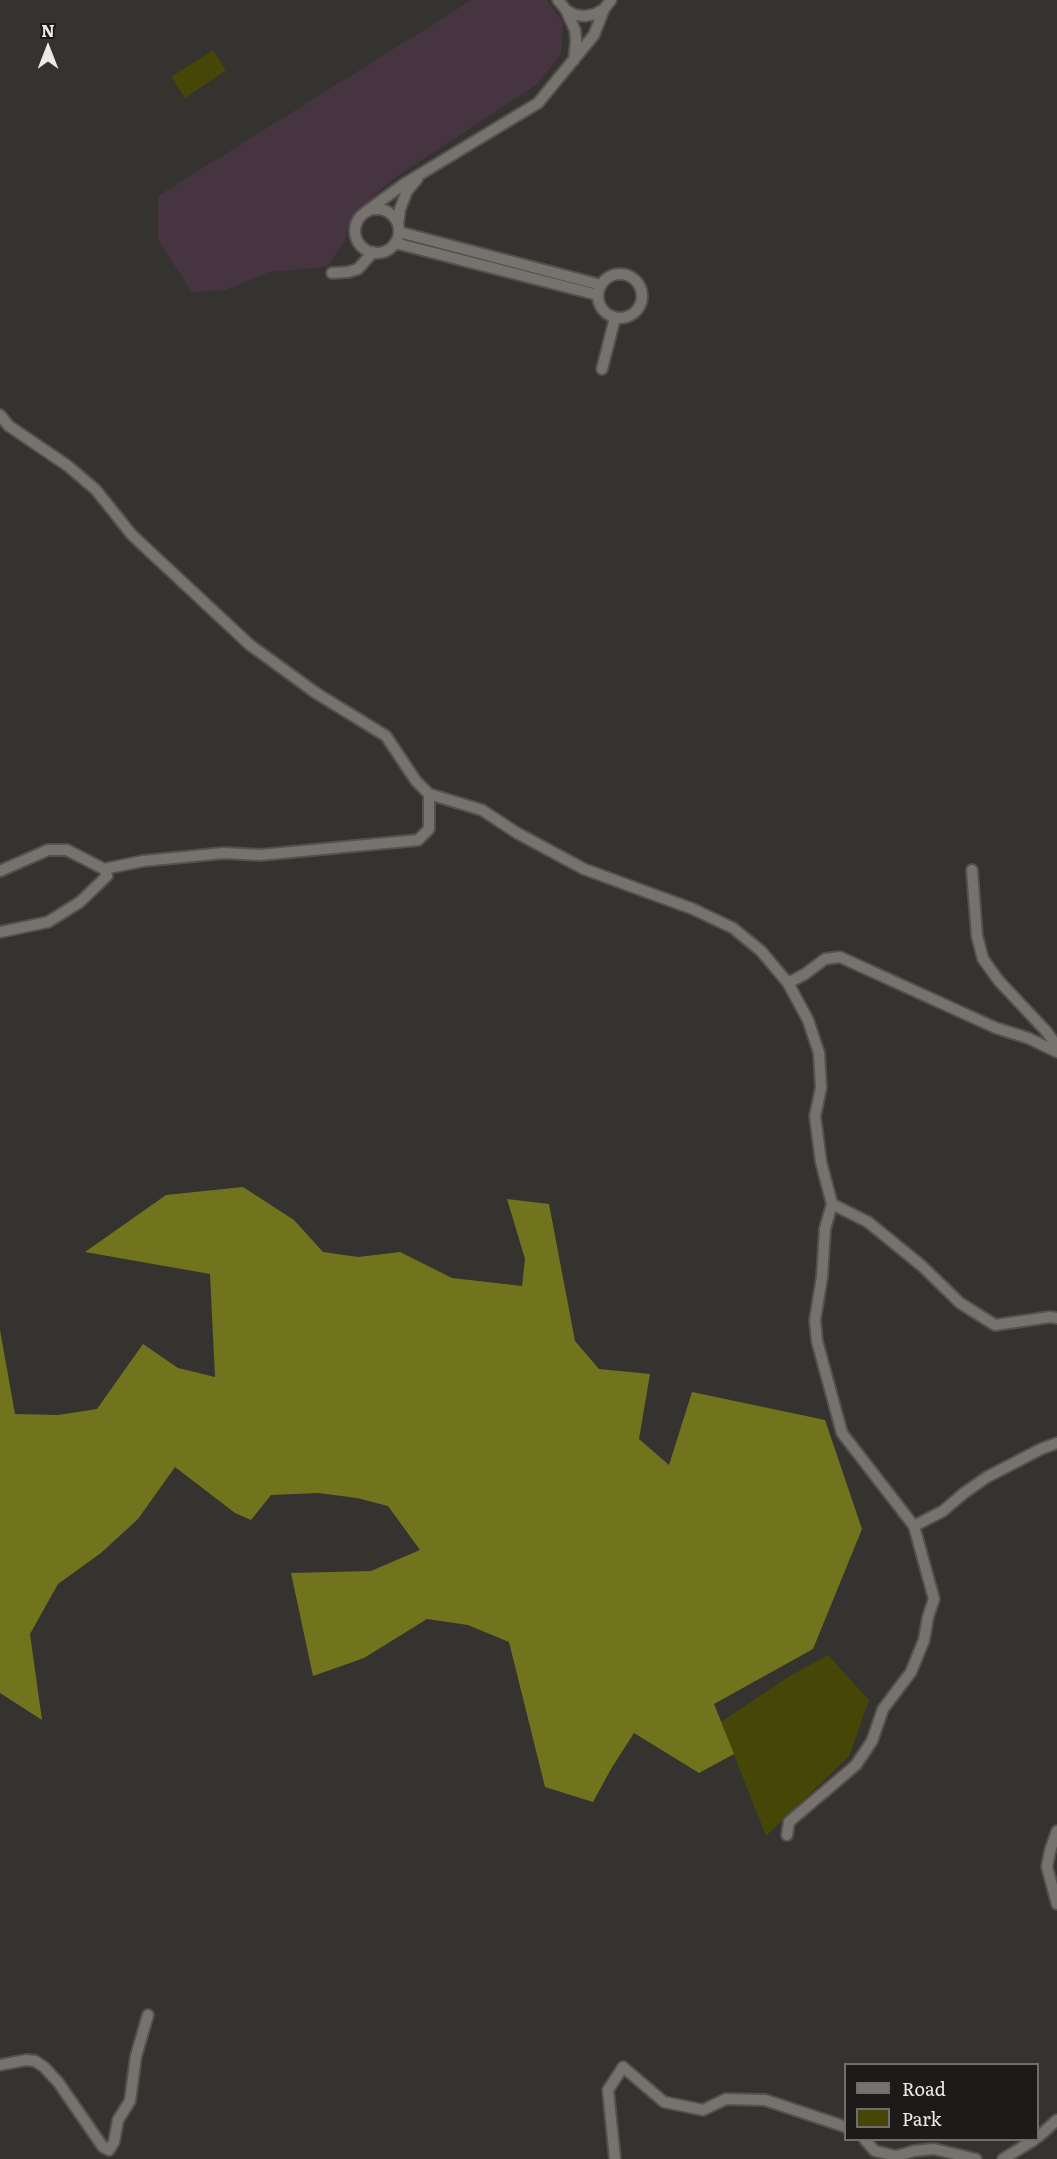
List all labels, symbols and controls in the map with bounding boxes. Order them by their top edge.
north arrow [18,18,78,78]
text: N [41,18,55,42]
legend [844,2063,1039,2141]
text: Road [902,2075,946,2102]
text: Park [902,2105,941,2132]

